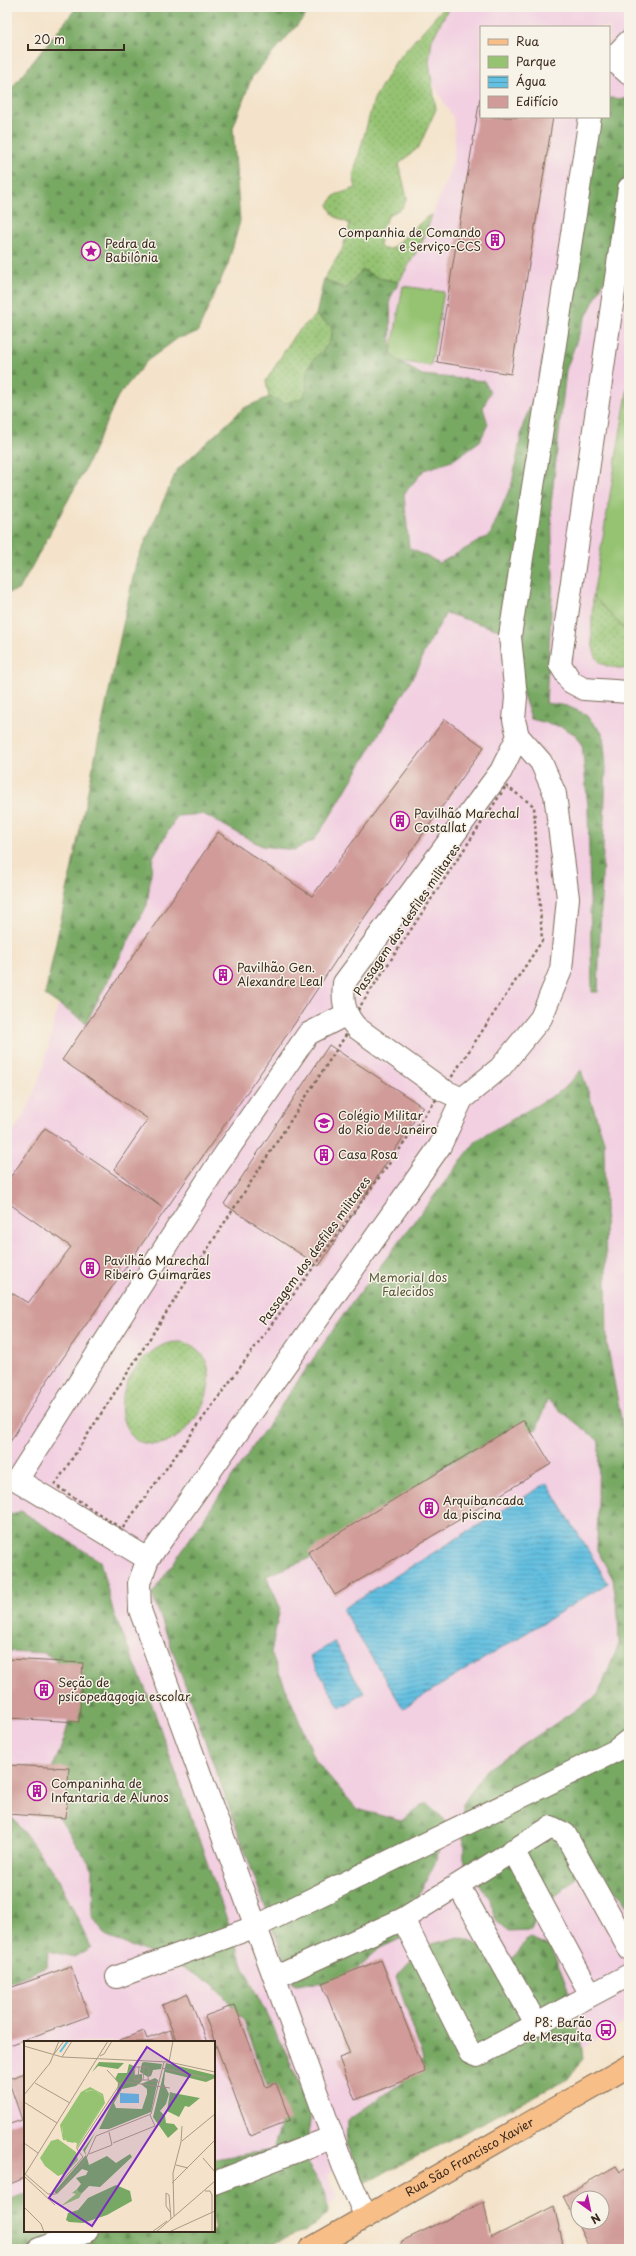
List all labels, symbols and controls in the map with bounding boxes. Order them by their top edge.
scale bar [28,26,124,52]
legend [480,26,610,118]
text: 20 m [34,30,65,48]
text: Rua [516,32,540,50]
text: Parque [516,52,556,70]
text: Água [516,72,547,90]
text: Edifício [516,92,558,110]
place label: Companhia de Comando e Serviço-CCS [338,223,481,255]
building icon: Companhia de Comando e Serviço-CCS [484,229,506,251]
place label: Pedra da Babilônia [105,234,159,266]
place icon: Pedra da Babilônia [80,240,102,262]
place label: Pavilhão Marechal Costallat [414,804,519,836]
building icon: Pavilhão Marechal Costallat [389,810,411,832]
street label: Passagem dos desfiles militares [348,840,464,999]
place label: Pavilhão Gen. Alexandre Leal [237,958,323,990]
building icon: Pavilhão Gen. Alexandre Leal [212,964,234,986]
place label: Colégio Militar do Rio de Janeiro [338,1106,437,1138]
school or university icon: Colégio Militar do Rio de Janeiro [313,1112,335,1134]
building icon: Casa Rosa [313,1144,335,1166]
place label: Casa Rosa [338,1145,398,1163]
street label: Passagem dos desfiles militares [254,1172,375,1328]
place label: Pavilhão Marechal Ribeiro Guimarães [104,1251,212,1283]
building icon: Pavilhão Marechal Ribeiro Guimarães [79,1257,101,1279]
park label: Memorial dos Falecidos [369,1268,448,1300]
place label: Arquibancada da piscina [443,1491,524,1523]
building icon: Arquibancada da piscina [418,1497,440,1519]
place label: Seção de psicopedagogia escolar [58,1673,191,1705]
building icon: Seção de psicopedagogia escolar [33,1679,55,1701]
place label: Companinha de Infantaria de Alunos [51,1774,169,1806]
building icon: Companinha de Infantaria de Alunos [26,1780,48,1802]
place label: P8: Barão de Mesquita [523,2013,592,2045]
bus stop icon: P8: Barão de Mesquita [595,2019,617,2041]
inset map [24,2041,215,2232]
street label: Rua São Francisco Xavier [402,2112,537,2201]
north arrow [570,2190,610,2230]
text: N [587,2209,604,2228]

